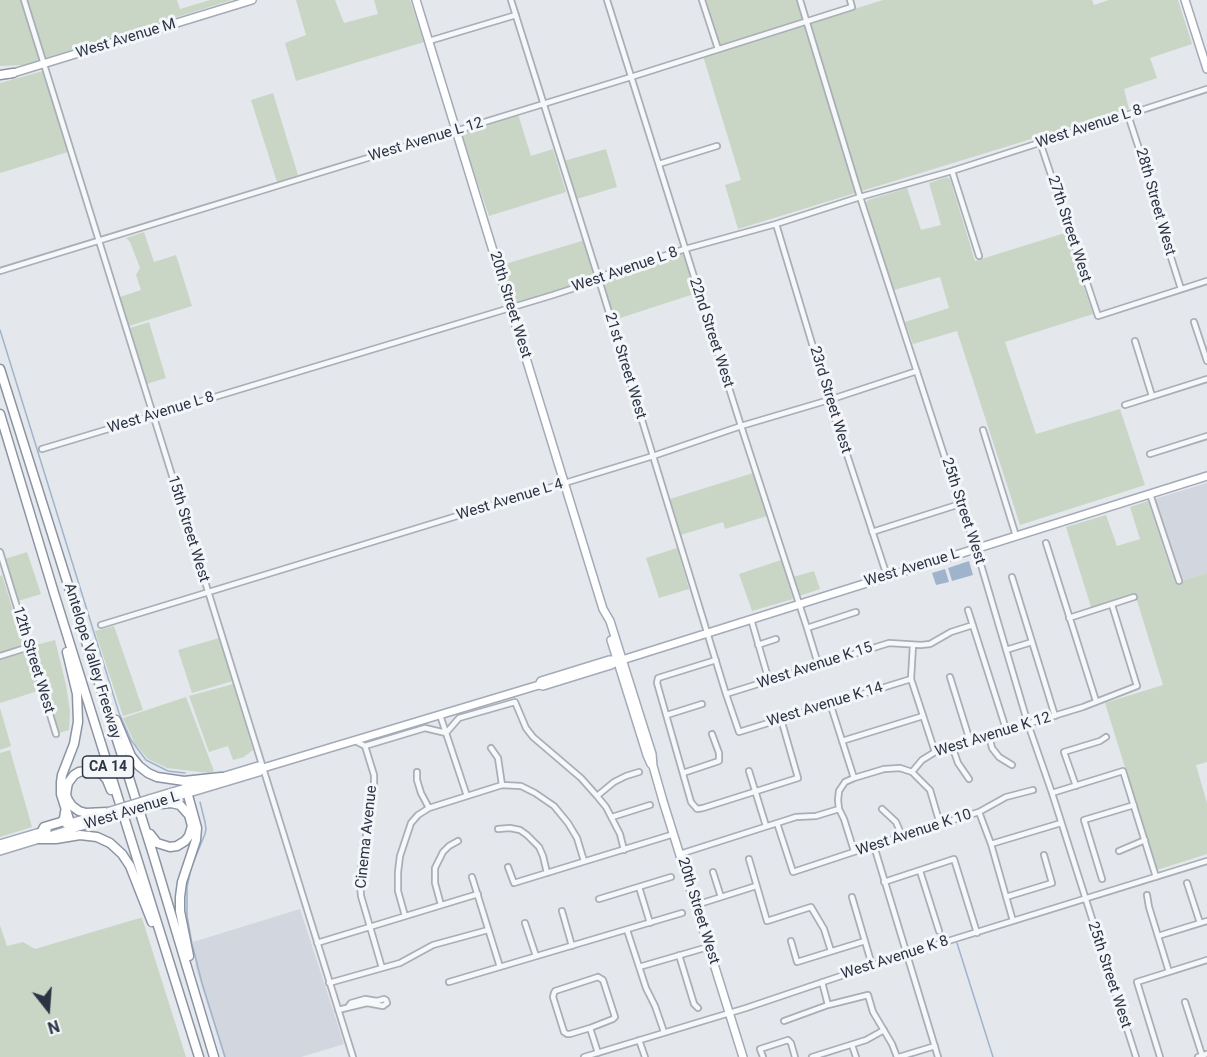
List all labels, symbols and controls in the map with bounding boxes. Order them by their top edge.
street label: West Avenue M [74,15,178,63]
street label: West Avenue L 8 [1034,101,1144,153]
street label: West Avenue L 12 [367,114,485,166]
street label: 28th Street West [1131,146,1179,258]
street label: 27th Street West [1043,174,1095,284]
street label: West Avenue L 8 [570,244,680,296]
street label: 20th Street West [485,249,535,361]
street label: 22nd Street West [685,276,737,390]
street label: 21st Street West [600,311,650,421]
street label: 23rd Street West [805,344,855,456]
street label: West Avenue L 8 [106,388,216,438]
street label: 25th Street West [937,456,989,566]
street label: 15th Street West [163,473,213,585]
street label: West Avenue L 4 [455,475,565,525]
street label: West Avenue L [862,545,962,591]
street label: Antelope Valley Freeway [60,581,124,741]
street label: 12th Street West [8,604,58,716]
street label: West Avenue K 15 [755,639,875,693]
street label: West Avenue K 14 [765,679,885,731]
street label: West Avenue K 12 [933,709,1053,761]
road number: CA 14 [82,756,134,778]
street label: Cinema Avenue [353,784,381,890]
street label: West Avenue L [82,788,182,834]
street label: West Avenue K 10 [854,806,974,860]
street label: 20th Street West [673,855,723,967]
street label: 25th Street West [1083,920,1135,1030]
street label: West Avenue K 8 [839,932,951,984]
north arrow [18,979,78,1039]
text: N [45,1016,62,1037]

